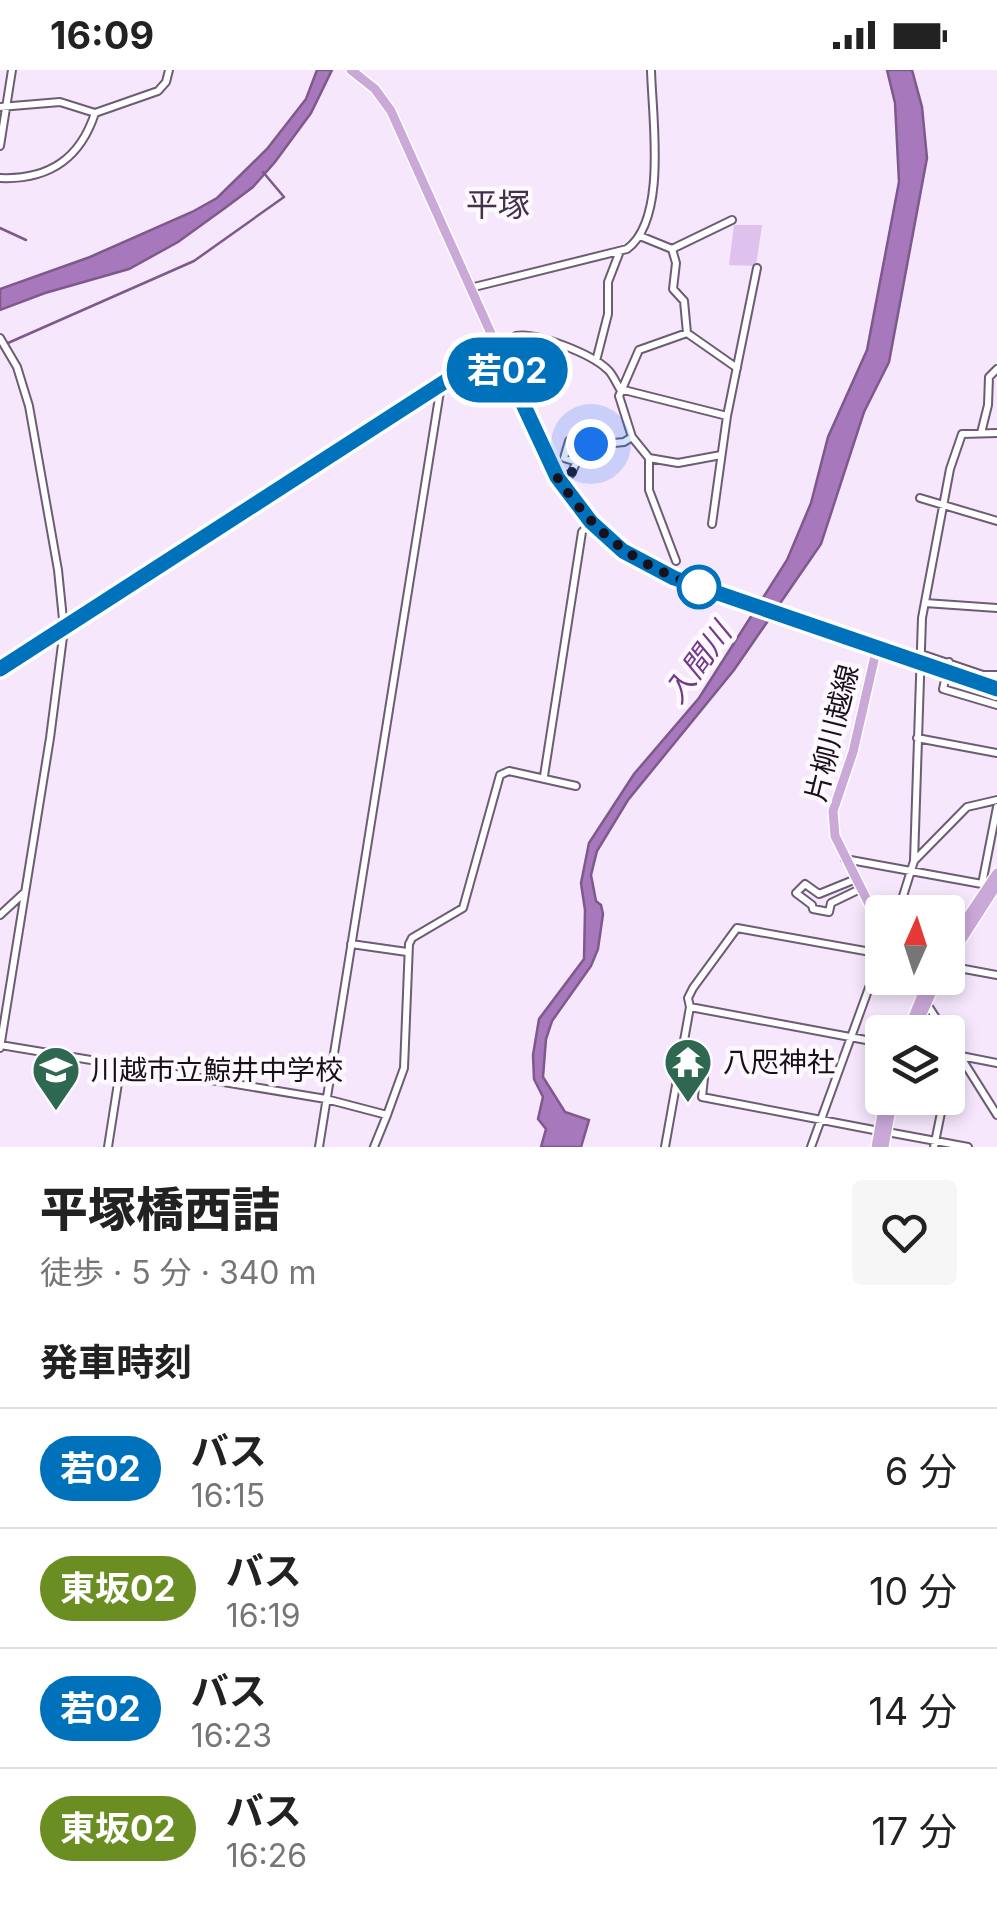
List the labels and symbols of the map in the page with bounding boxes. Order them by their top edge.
district label: 平塚 [466,185,530,224]
line badge: 若02 [450,338,564,402]
your location [566,419,616,469]
unlabelled marker [678,566,720,608]
water label: 入間川 [656,613,740,709]
street label: 片柳川越線 [799,661,865,805]
north arrow [865,895,965,995]
temple icon: 八咫神社 [662,1036,714,1104]
school or university icon: 川越市立鯨井中学校 [30,1044,82,1112]
place label: 八咫神社 [723,1045,835,1079]
place label: 川越市立鯨井中学校 [91,1053,343,1087]

